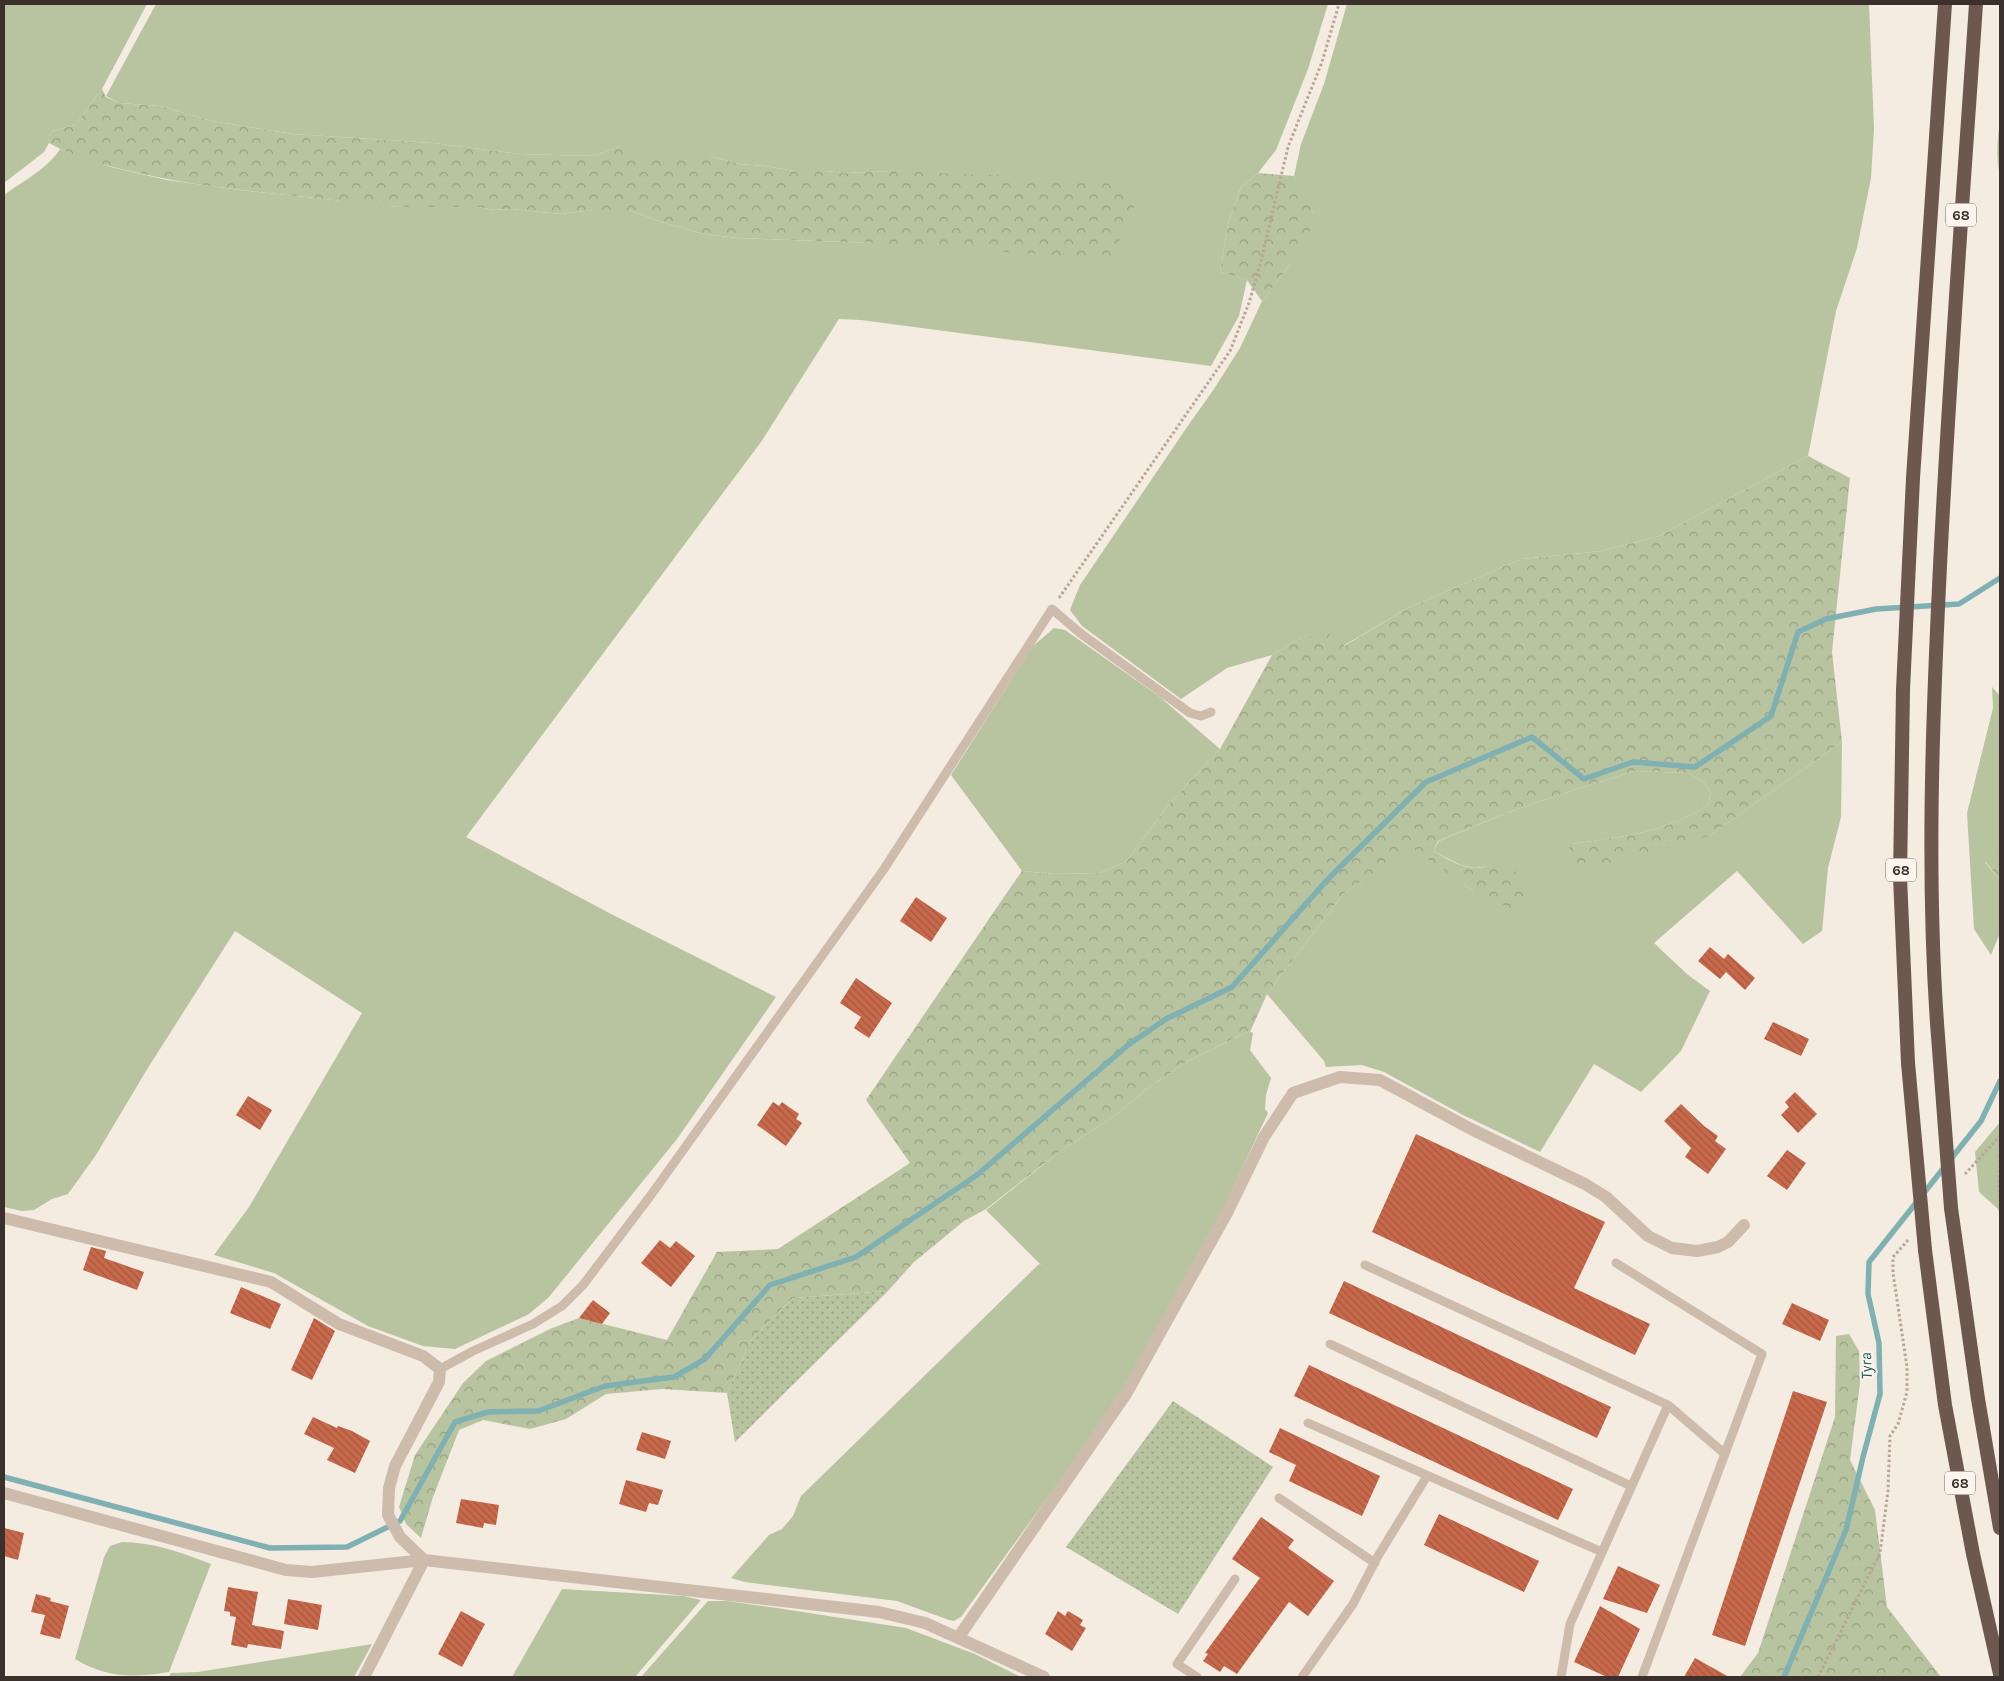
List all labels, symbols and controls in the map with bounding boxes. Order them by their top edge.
road number: 68 [1946,204,1976,226]
road number: 68 [1886,858,1916,882]
water label: Tyra [1856,1352,1876,1380]
road number: 68 [1945,1472,1975,1495]

